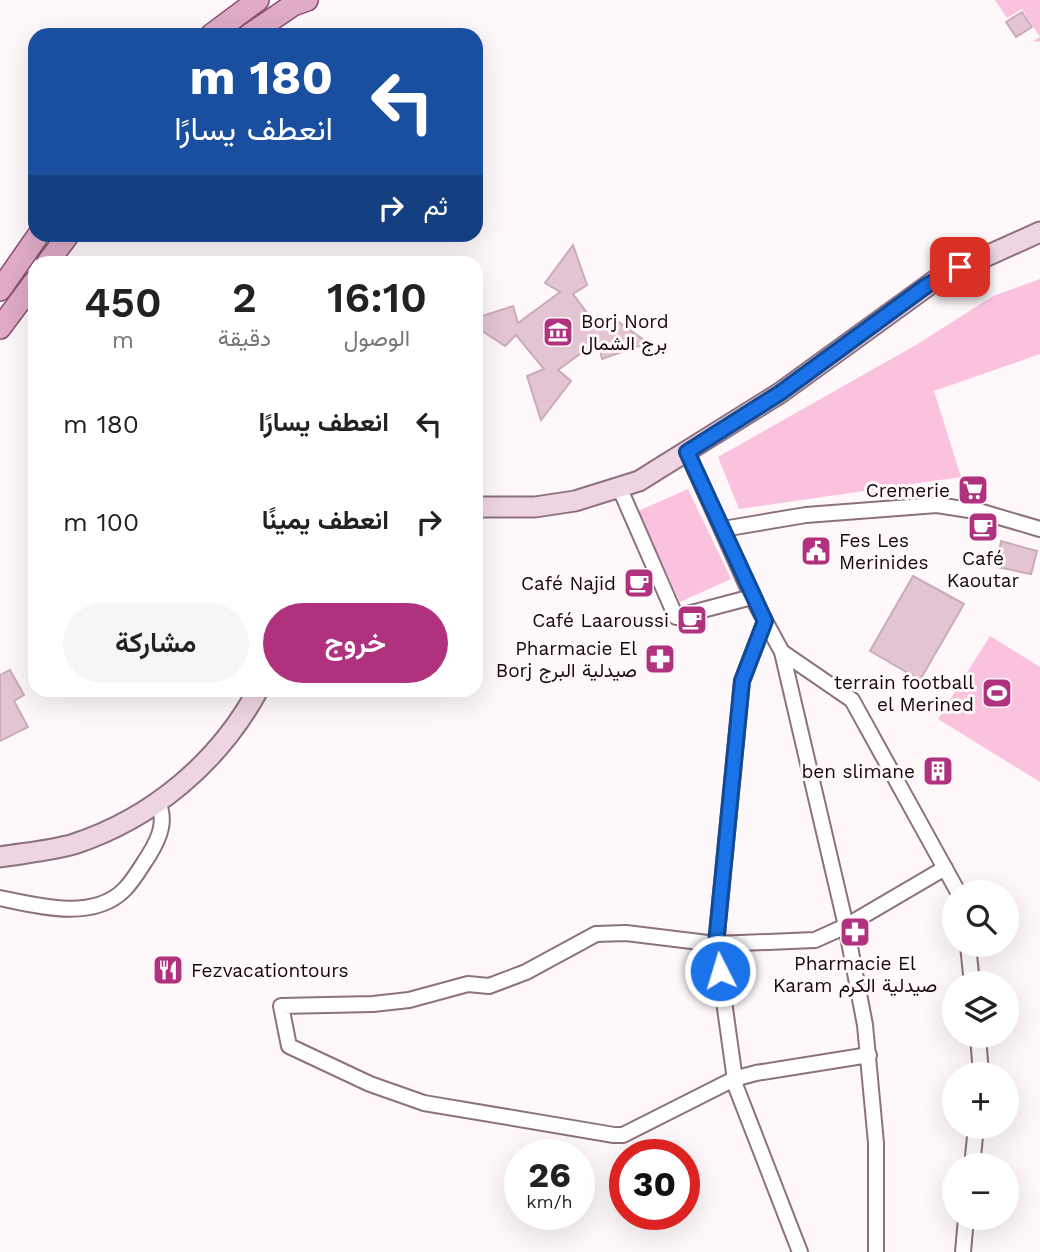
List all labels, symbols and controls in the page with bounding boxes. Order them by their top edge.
text: 180 m [189,48,333,106]
icon: left [357,56,448,147]
text: انعطف يسارًا [174,110,333,148]
icon: right [372,189,410,227]
text: ثم [424,191,448,221]
pin [930,237,990,297]
icon: arrive [941,248,979,286]
text: 2 [232,273,257,322]
text: 16:10 [327,273,427,322]
text: 450 [84,278,162,327]
place label: Borj Nord برج الشمال [581,310,669,356]
museum icon: Borj Nord برج الشمال [541,315,575,349]
text: دقيقة [218,325,271,352]
text: الوصول [344,325,410,352]
text: m [112,327,134,354]
icon: left [410,405,448,443]
text: انعطف يسارًا [259,407,389,437]
text: 180 m [63,409,139,439]
supermarket icon: Cremerie [956,473,990,507]
place label: Cremerie [866,479,950,502]
icon: right [410,503,448,541]
text: انعطف يمينًا [262,505,389,535]
text: 100 m [63,507,139,537]
cafe icon: Café Kaoutar [966,510,1000,544]
place label: Fes Les Merinides [839,529,929,574]
public building icon: Fes Les Merinides [799,534,833,568]
place label: Café Kaoutar [947,547,1020,592]
cafe icon: Café Najid [622,566,656,600]
place label: Café Najid [521,572,616,595]
button: مشاركة [63,603,249,683]
button: خروج [263,603,448,683]
cafe icon: Café Laaroussi [675,603,709,637]
place label: Café Laaroussi [532,609,669,632]
place label: Pharmacie El Borj صيدلية البرج [496,637,637,683]
pharmacy icon: Pharmacie El Borj صيدلية البرج [643,642,677,676]
place label: terrain football el Merined [834,671,974,716]
sports icon: terrain football el Merined [980,676,1014,710]
building icon: ben slimane [921,754,955,788]
place label: ben slimane [801,760,915,783]
map controls [942,880,1019,1230]
button: search [942,880,1019,957]
pharmacy icon: Pharmacie El Karam صيدلية الكرم [838,915,872,949]
position arrow [683,934,757,1008]
place label: Pharmacie El Karam صيدلية الكرم [773,952,937,998]
restaurant icon: Fezvacationtours [151,953,185,987]
place label: Fezvacationtours [191,959,349,982]
button: layers [942,971,1019,1048]
button: + [942,1062,1019,1139]
speed limit sign: 30 [609,1139,700,1230]
button: − [942,1153,1019,1230]
text: 26 [528,1154,571,1196]
text: km/h [526,1191,573,1212]

